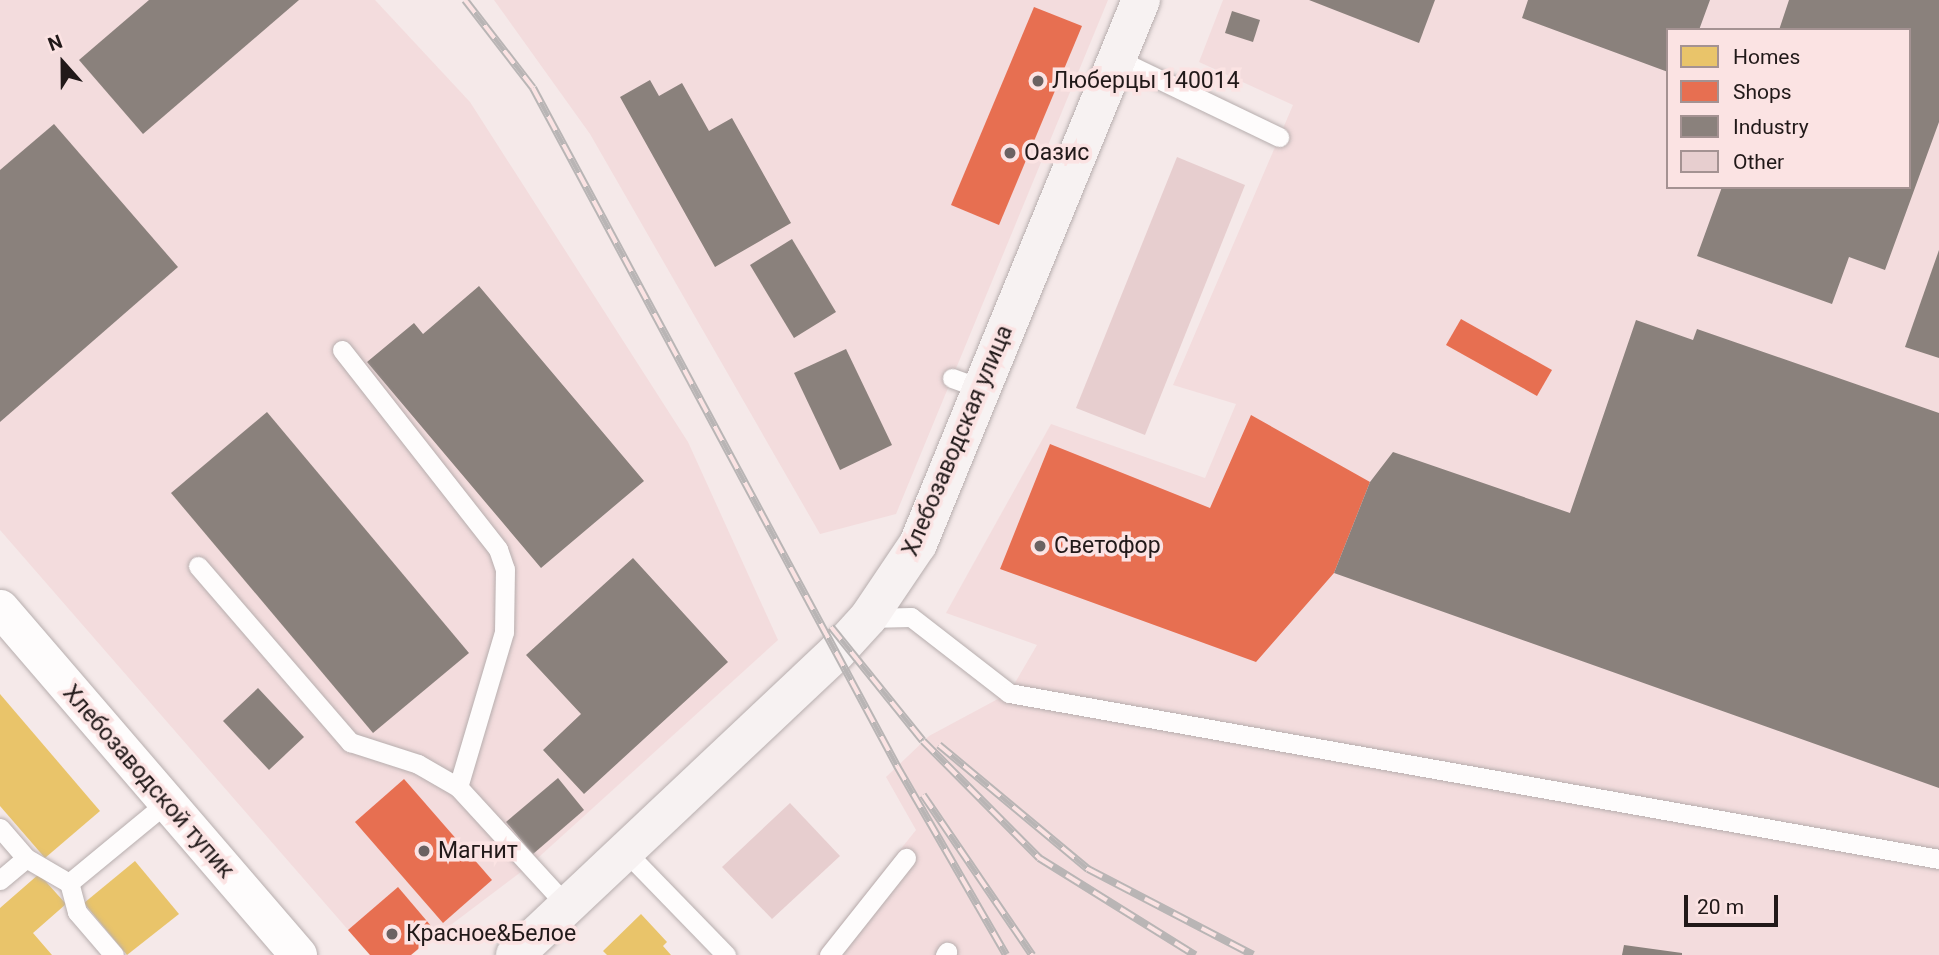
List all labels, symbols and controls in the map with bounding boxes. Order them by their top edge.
north arrow [28,28,98,98]
legend [1666,28,1911,189]
text: N [45,30,66,56]
text: Homes [1733,45,1800,69]
place label: Люберцы 140014 [1052,67,1240,95]
marker: Люберцы 140014 [1030,73,1046,89]
text: Shops [1733,80,1792,104]
text: Industry [1733,115,1809,139]
place label: Оазис [1024,139,1089,167]
marker: Оазис [1002,145,1018,161]
text: Other [1733,150,1784,174]
street label: Хлебозаводская улица [897,322,1019,560]
place label: Светофор [1054,532,1161,560]
marker: Светофор [1032,538,1048,554]
street label: Хлебозаводской тупик [57,680,239,884]
place label: Магнит [438,837,518,865]
marker: Магнит [416,843,432,859]
scale bar [1687,881,1782,925]
text: 20 m [1697,895,1744,919]
place label: Красное&Белое [406,920,576,948]
marker: Красное&Белое [384,926,400,942]

